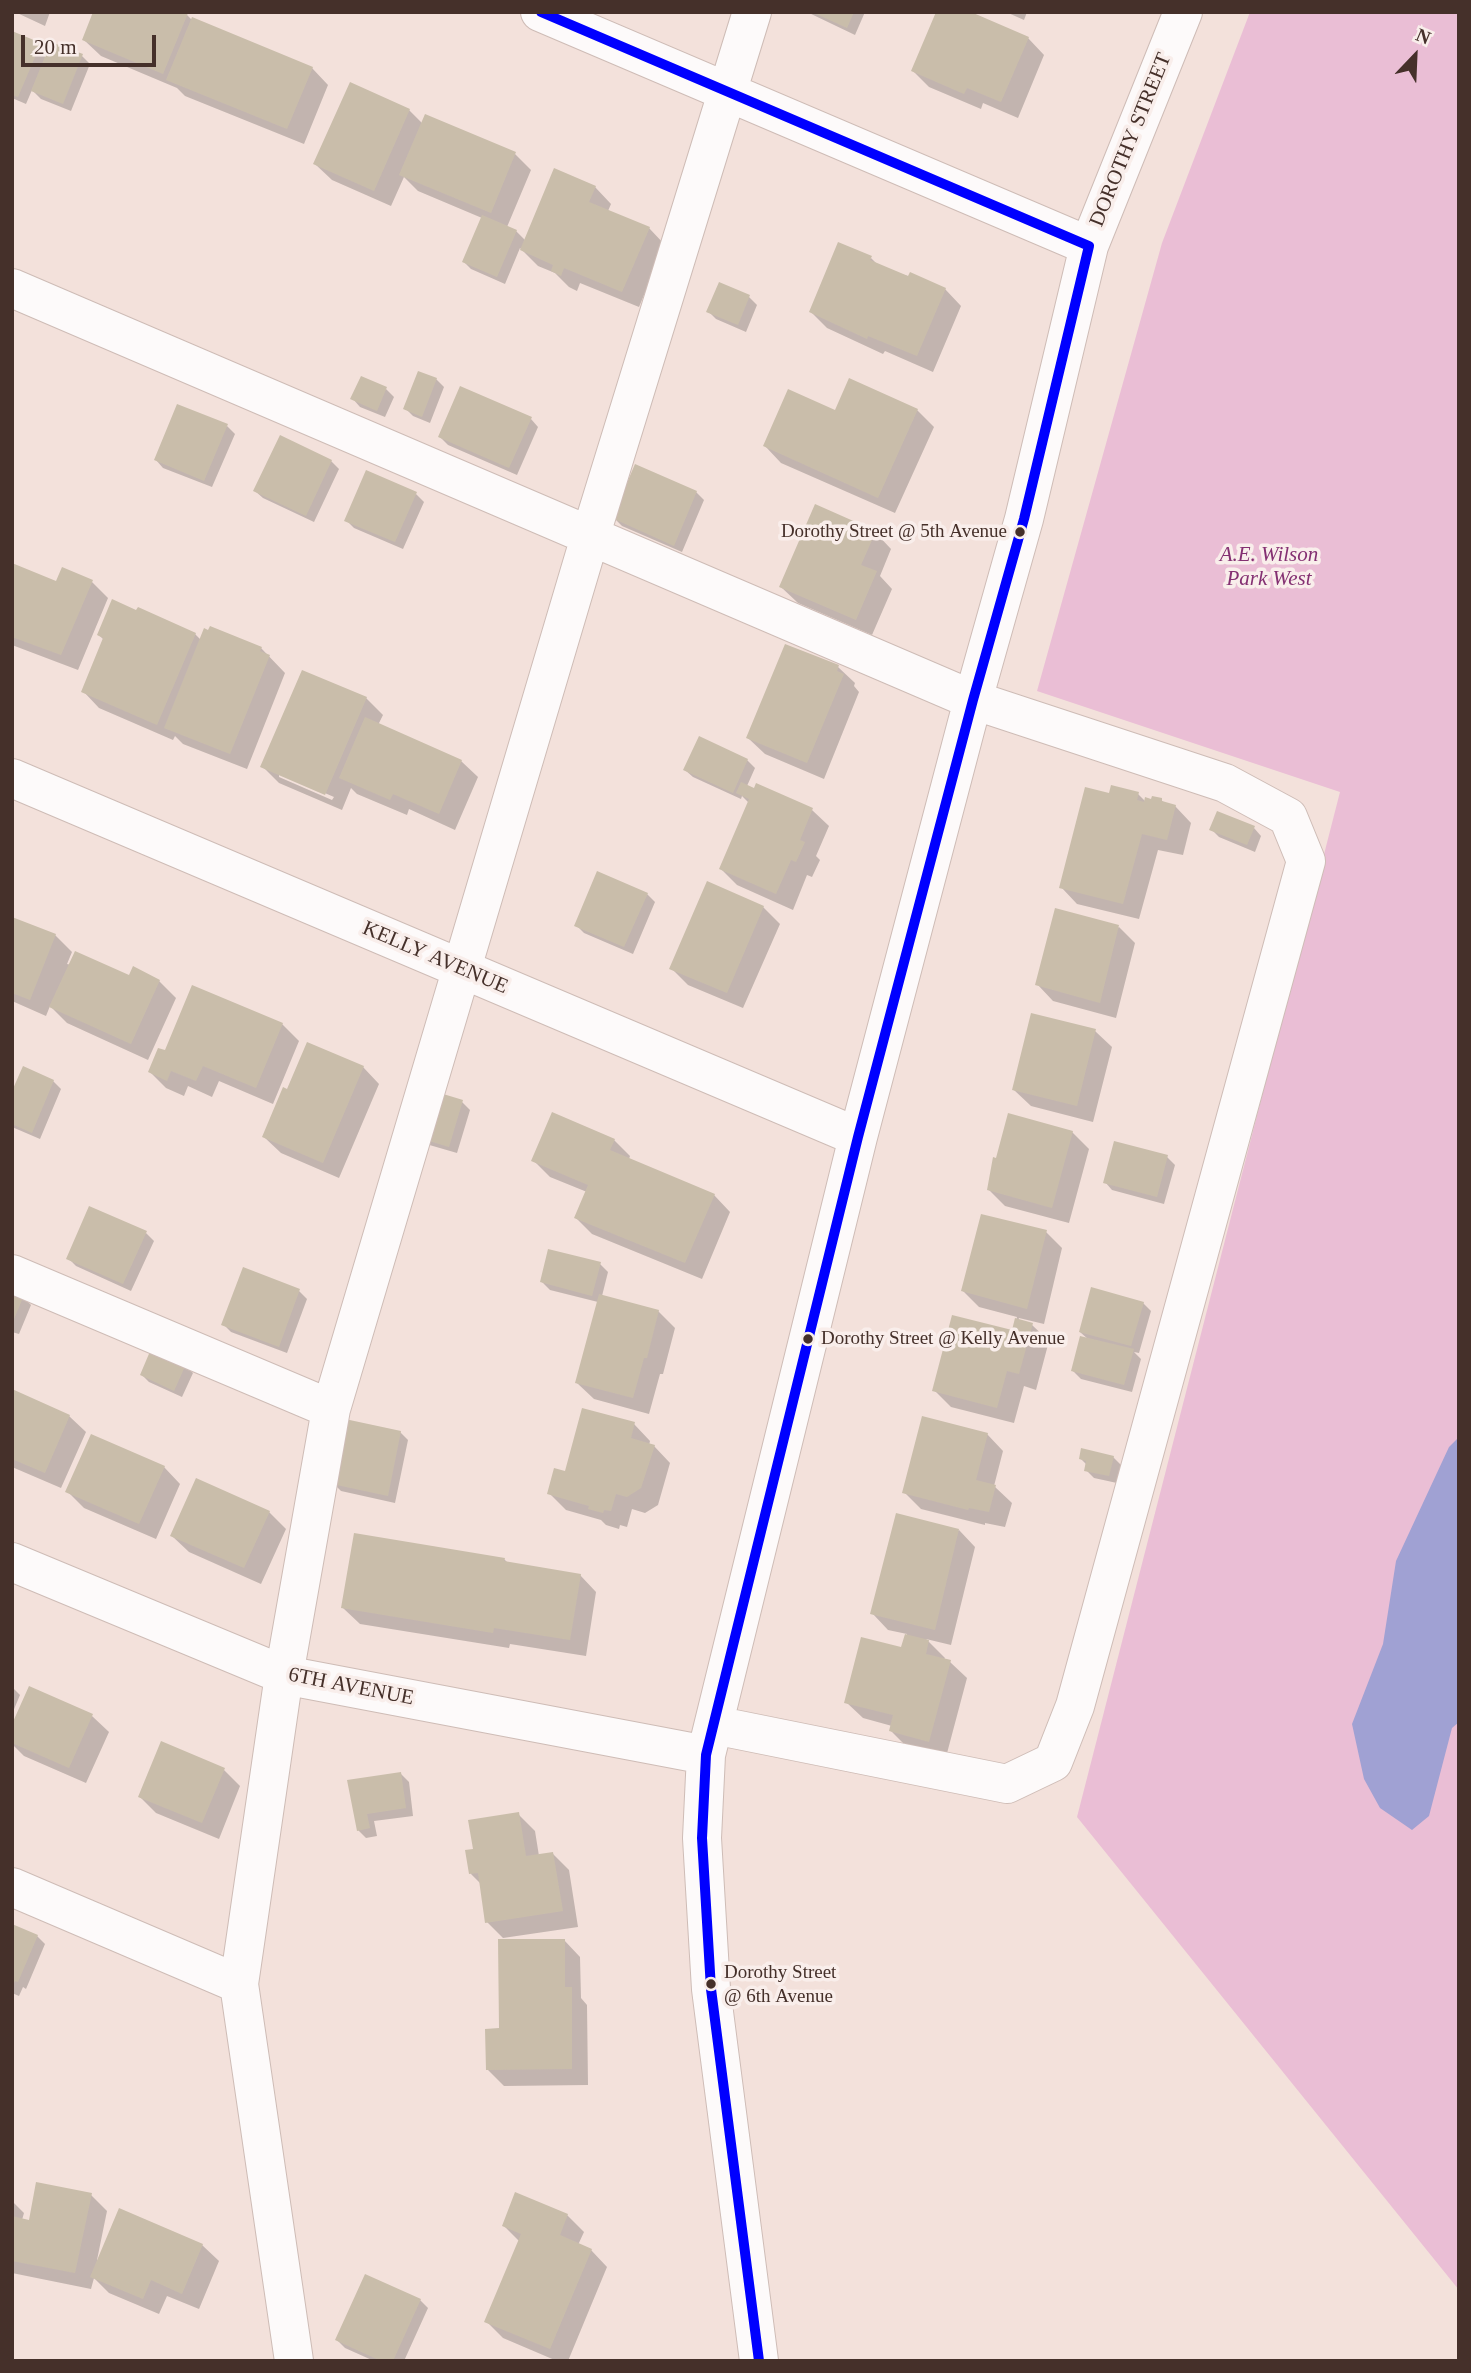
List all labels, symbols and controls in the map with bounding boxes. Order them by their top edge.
scale bar [24,21,159,65]
north arrow [1380,21,1450,91]
text: N [1413,24,1434,49]
text: 20 m [34,35,77,59]
street label: DOROTHY STREET [1085,50,1177,230]
place label: Dorothy Street @ 5th Avenue [781,521,1007,543]
marker: Dorothy Street @ 5th Avenue [1013,525,1027,539]
park label: A.E. Wilson Park West [1220,542,1318,592]
street label: KELLY AVENUE [358,916,512,1000]
place label: Dorothy Street @ Kelly Avenue [821,1328,1065,1350]
marker: Dorothy Street @ Kelly Avenue [801,1332,815,1346]
street label: 6TH AVENUE [286,1662,416,1712]
place label: Dorothy Street @ 6th Avenue [724,1962,836,2006]
marker: Dorothy Street @ 6th Avenue [704,1977,718,1991]

